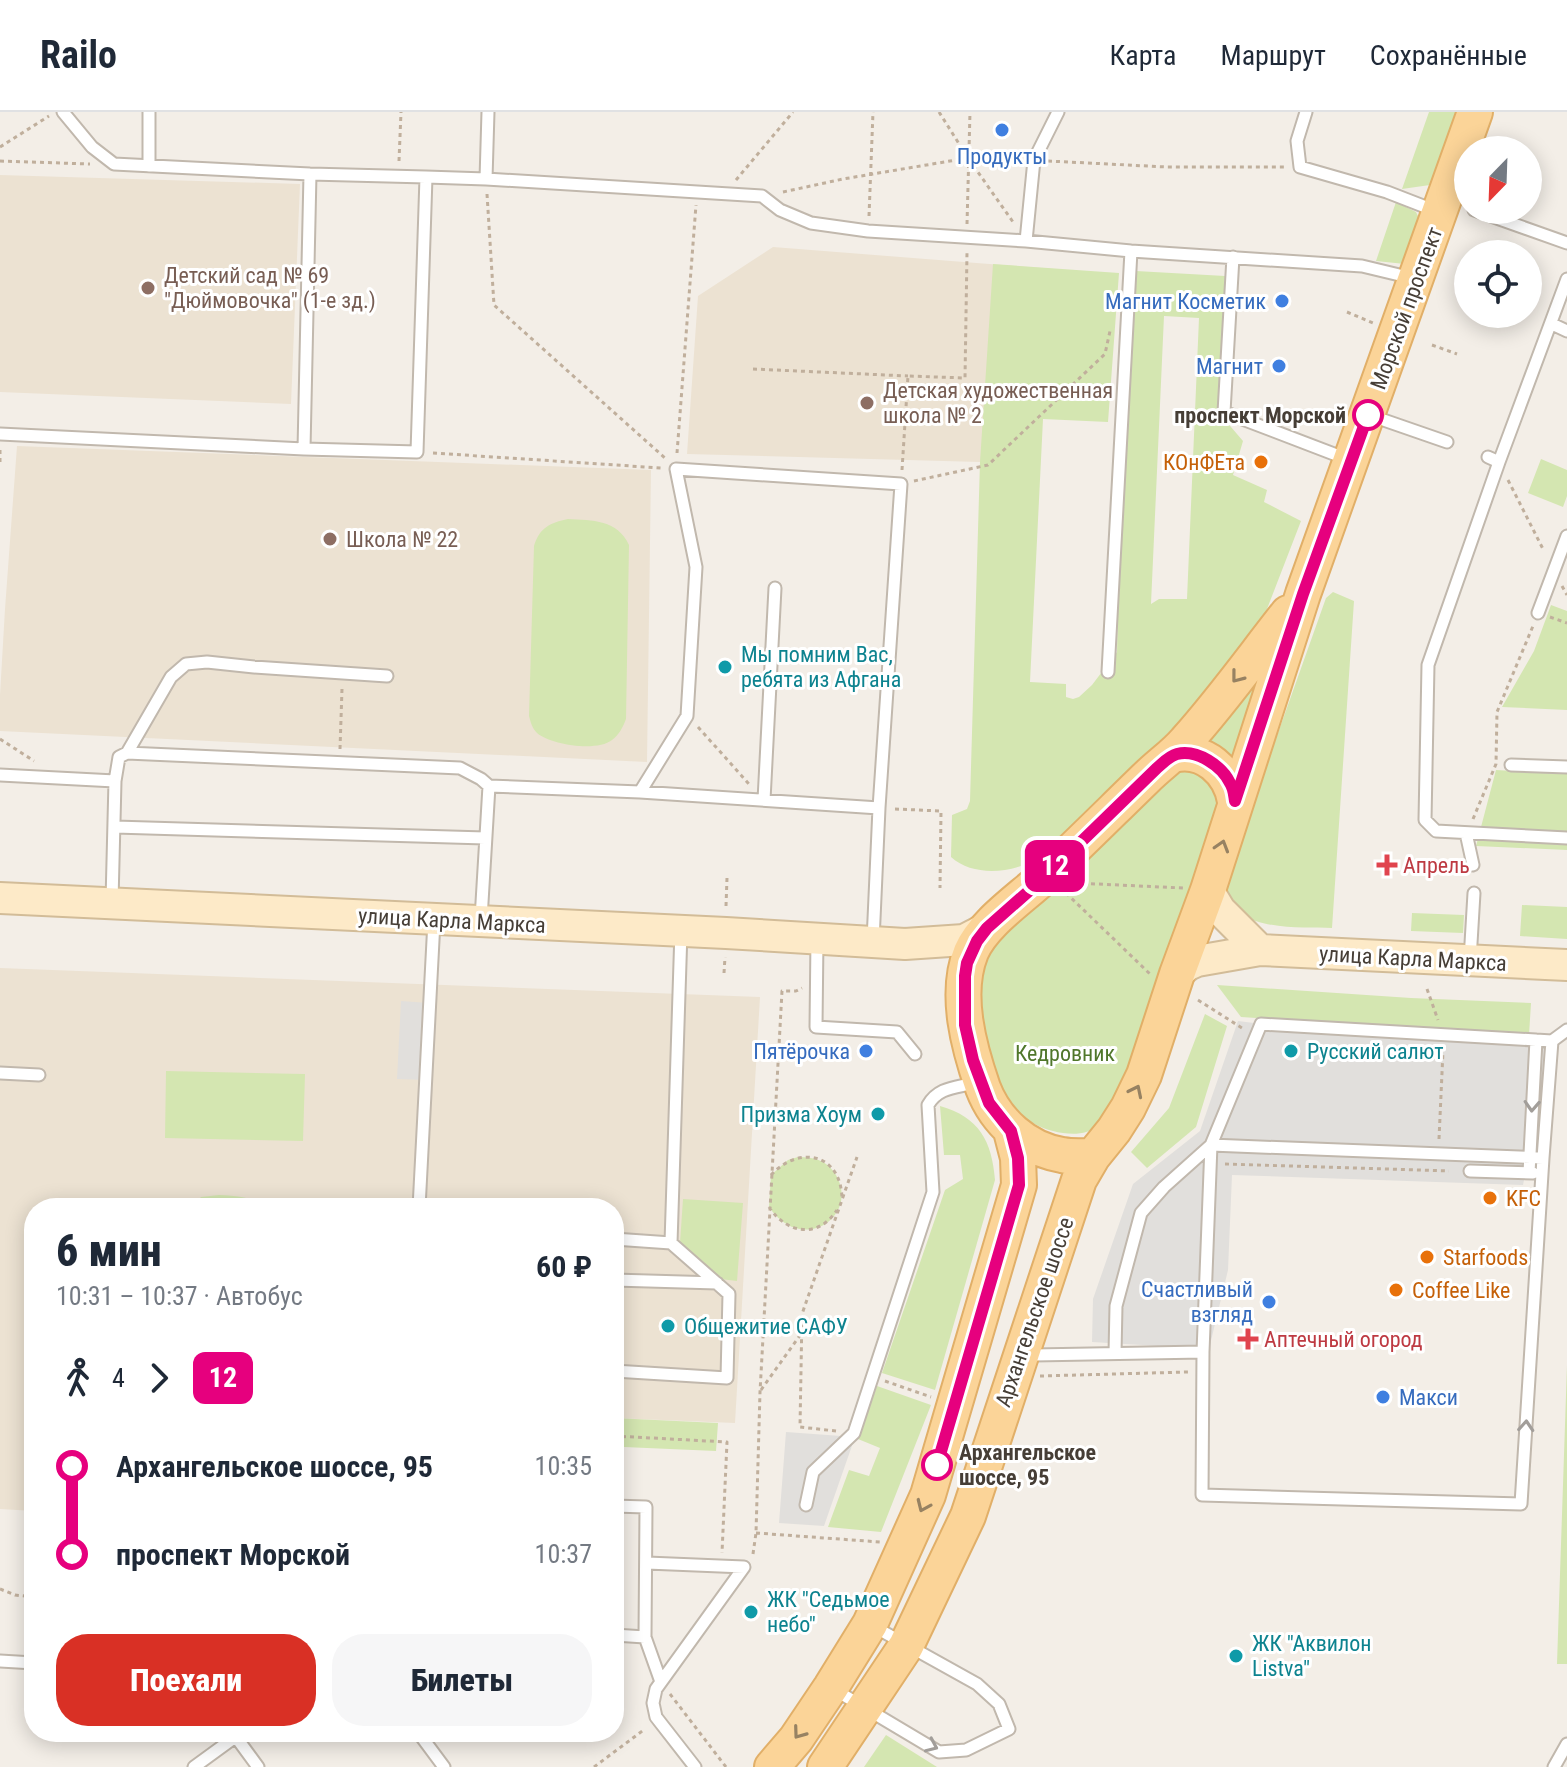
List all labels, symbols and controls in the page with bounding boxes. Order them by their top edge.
text: Railo [40,33,117,77]
text: Карта [1110,39,1176,72]
text: Маршрут [1220,39,1326,72]
text: Сохранённые [1370,39,1527,72]
marker: Продукты [993,121,1011,139]
north arrow [1454,136,1542,224]
map controls [1454,136,1542,328]
place label: Продукты [957,144,1047,169]
street label: Морской проспект [1365,224,1447,393]
button: locate [1454,240,1542,328]
place label: Детский сад № 69 "Дюймовочка" (1-е зд.) [164,263,376,314]
marker: Детский сад № 69 "Дюймовочка" (1-е зд.) [139,279,157,297]
place label: Магнит Косметик [1105,289,1266,314]
marker: Магнит Косметик [1273,292,1291,310]
place label: Магнит [1196,354,1263,379]
marker: Магнит [1270,357,1288,375]
place label: Детская художественная школа № 2 [883,378,1113,428]
marker: Детская художественная школа № 2 [858,394,876,412]
marker: проспект Морской [1353,400,1383,430]
place label: проспект Морской [1174,403,1346,428]
place label: КОнФЕта [1163,450,1245,475]
marker: КОнФЕта [1252,453,1270,471]
place label: Школа № 22 [346,527,458,552]
marker: Школа № 22 [321,530,339,548]
place label: Мы помним Вас, ребята из Афгана [741,642,901,692]
marker: Мы помним Вас, ребята из Афгана [716,658,734,676]
one-way arrow [1233,668,1247,683]
one-way arrow [1212,839,1228,853]
line badge: 12 [1019,840,1091,892]
text: 12 [1041,849,1069,882]
place label: Апрель [1403,853,1470,878]
marker: Апрель [1378,856,1396,874]
street label: улица Карла Маркса [358,903,546,938]
street label: улица Карла Маркса [1319,941,1507,976]
place label: Пятёрочка [753,1039,850,1064]
place label: Русский салют [1307,1039,1444,1064]
park label: Кедровник [1015,1041,1115,1066]
marker: Пятёрочка [857,1042,875,1060]
marker: Русский салют [1282,1042,1300,1060]
one-way arrow [1126,1085,1142,1100]
one-way arrow [1524,1100,1541,1113]
place label: Призма Хоум [741,1102,862,1127]
marker: Призма Хоум [869,1105,887,1123]
place label: KFC [1506,1186,1541,1211]
marker: KFC [1481,1189,1499,1207]
street label: Архангельское шоссе [990,1214,1079,1410]
text: 6 мин [56,1225,162,1277]
place label: Starfoods [1443,1245,1528,1270]
marker: Starfoods [1418,1248,1436,1266]
text: 60 ₽ [536,1249,592,1284]
place label: Счастливый взгляд [1141,1277,1253,1327]
place label: Coffee Like [1412,1278,1510,1303]
text: 10:31 – 10:37 · Автобус [56,1281,303,1311]
marker: Coffee Like [1387,1281,1405,1299]
marker: Счастливый взгляд [1260,1293,1278,1311]
place label: Общежитие САФУ [684,1314,848,1339]
marker: Общежитие САФУ [659,1317,677,1335]
place label: Аптечный огород [1264,1327,1423,1352]
marker: Аптечный огород [1239,1330,1257,1348]
icon: walk [56,1356,100,1400]
icon: forward [137,1356,181,1400]
text: 12 [209,1361,237,1394]
text: 4 [112,1363,125,1393]
place label: Макси [1399,1385,1458,1410]
marker: Макси [1374,1388,1392,1406]
one-way arrow [1517,1419,1534,1432]
place label: Архангельское шоссе, 95 [959,1440,1096,1490]
text: Архангельское шоссе, 95 [116,1449,433,1484]
marker: Архангельское шоссе, 95 [922,1450,952,1480]
text: 10:35 [535,1451,592,1481]
one-way arrow [916,1497,932,1512]
text: проспект Морской [116,1537,350,1572]
text: 10:37 [535,1539,592,1569]
place label: ЖК "Седьмое небо" [767,1587,890,1637]
marker: ЖК "Седьмое небо" [742,1603,760,1621]
place label: ЖК "Аквилон Listva" [1252,1631,1372,1681]
button: Поехали [56,1634,316,1726]
button: Билеты [332,1634,592,1726]
marker: ЖК "Аквилон Listva" [1227,1647,1245,1665]
one-way arrow [794,1725,809,1739]
one-way arrow [924,1737,939,1753]

